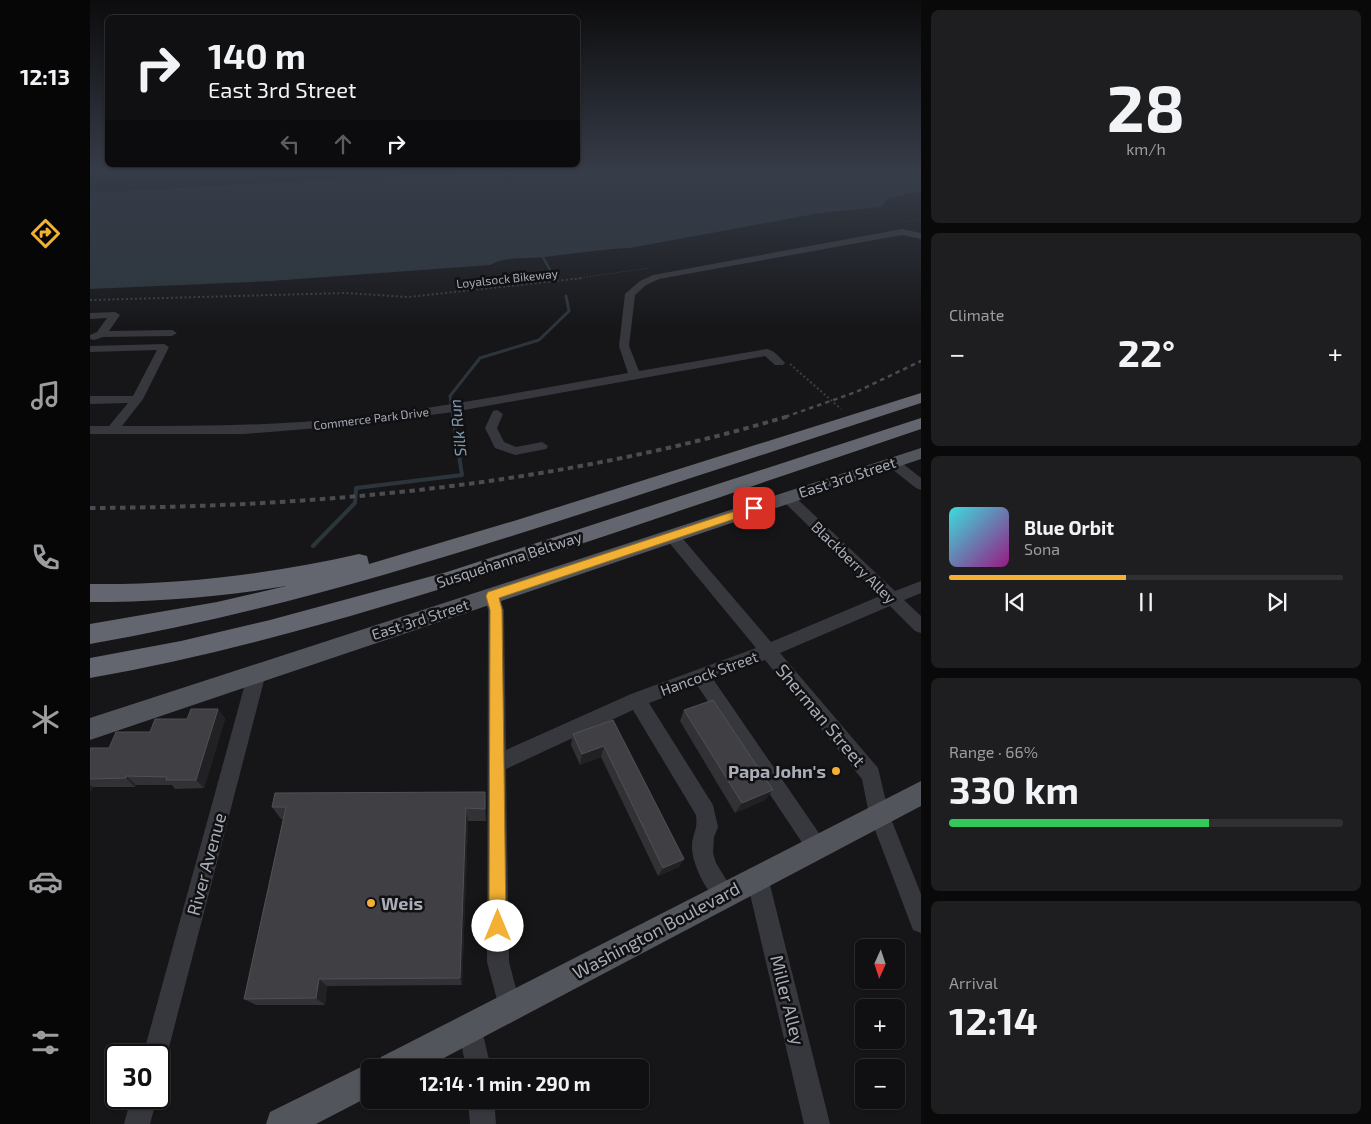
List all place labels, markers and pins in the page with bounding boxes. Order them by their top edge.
pin [733,487,775,529]
place label: Papa John's [728,760,826,782]
marker: Papa John's [830,765,842,777]
place label: Weis [381,892,423,914]
marker: Weis [365,897,377,909]

